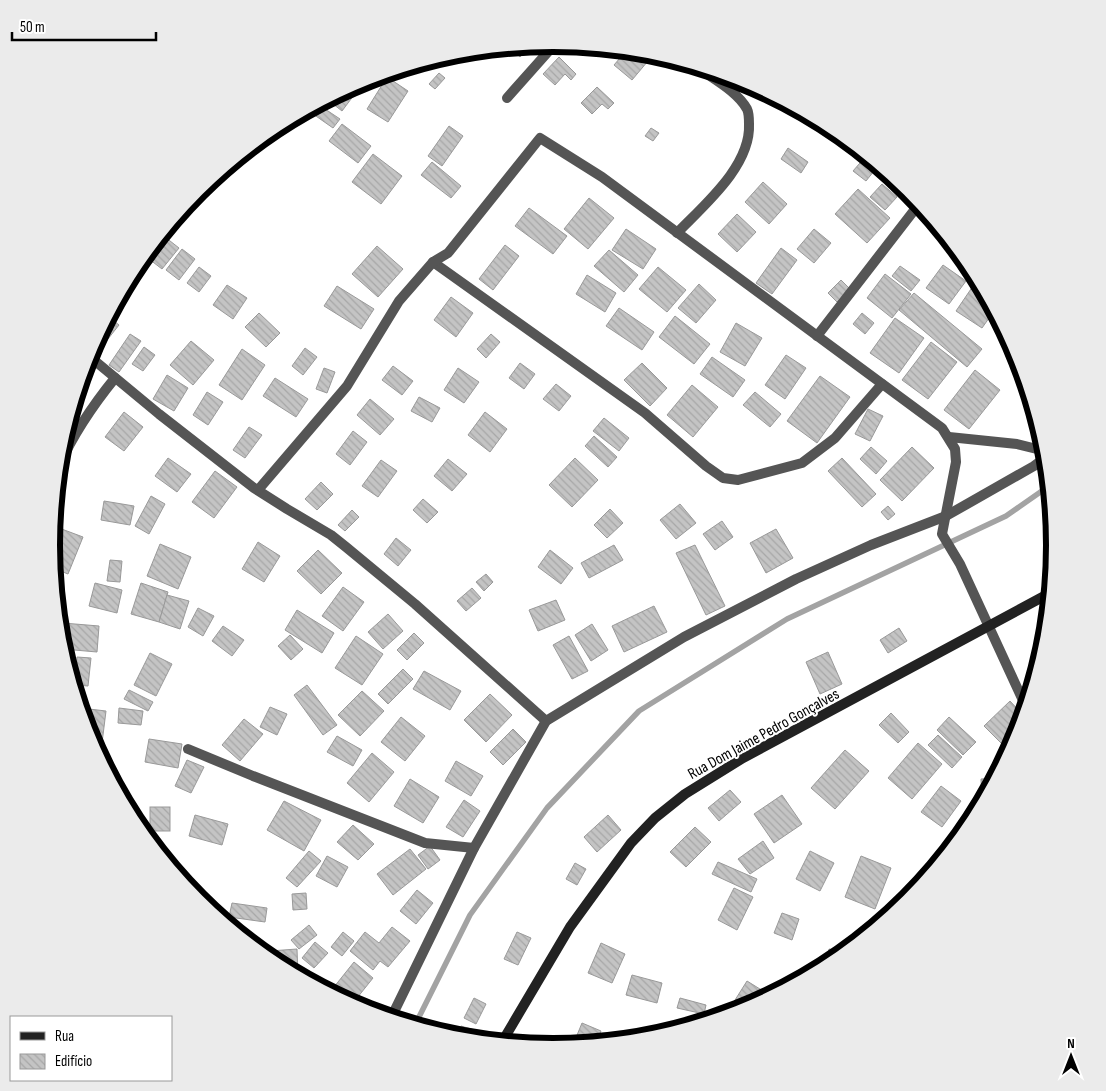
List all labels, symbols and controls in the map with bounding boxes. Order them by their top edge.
scale bar [12,10,156,42]
text: 50 m [20,18,45,37]
street label: Rua Dom Jaime Pedro Gonçalves [685,685,843,784]
legend [10,1016,172,1081]
text: Rua [55,1027,74,1046]
north arrow [1046,1031,1096,1081]
text: N [1067,1035,1075,1052]
text: Edifício [55,1052,92,1071]

